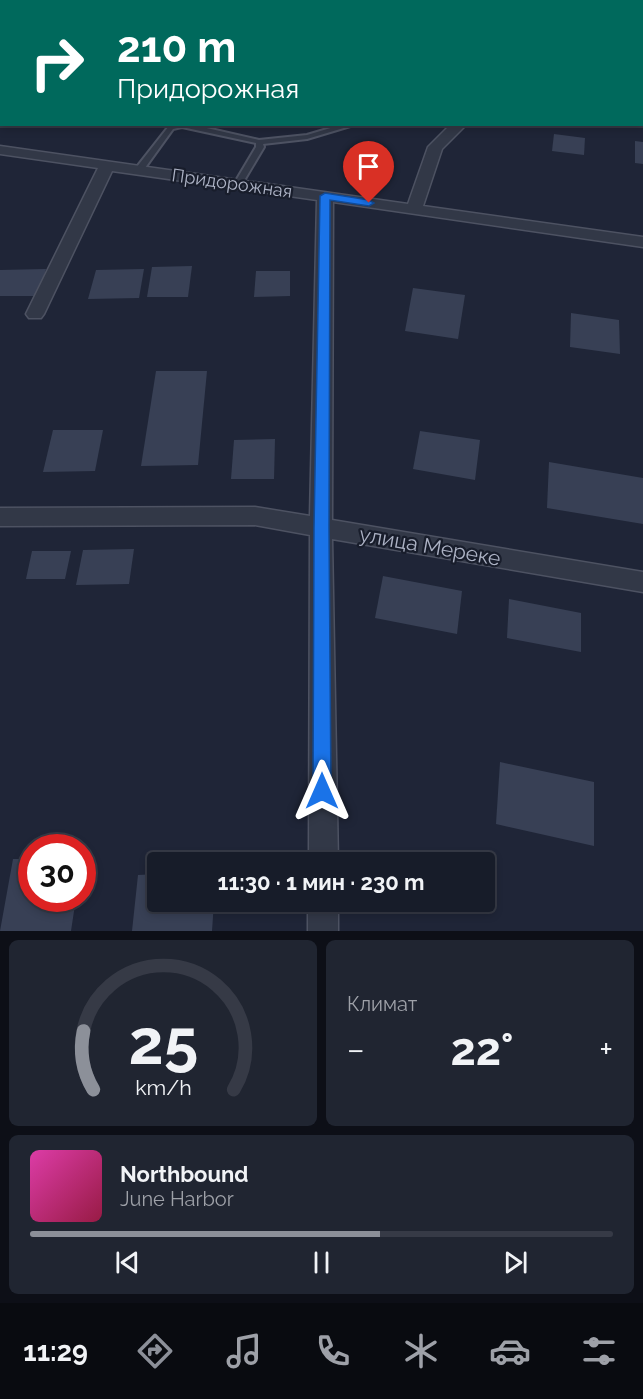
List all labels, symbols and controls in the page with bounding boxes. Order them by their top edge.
text: 210 m [117,23,236,72]
icon: right [18,24,96,102]
text: Придорожная [117,73,299,104]
pin [343,141,394,203]
icon: arrive [352,150,385,183]
street label: Придорожная [170,164,294,202]
street label: улица Мереке [357,521,503,571]
position arrow [290,759,354,823]
speed limit sign: 30 [18,834,96,912]
text: 11:30 · 1 мин · 230 m [218,869,424,895]
text: Климат [347,992,417,1016]
text: 25 [128,1005,198,1079]
text: 22° [450,1023,514,1076]
text: − [347,1030,365,1069]
text: + [599,1030,613,1069]
text: km/h [135,1075,191,1100]
text: Northbound [120,1161,249,1187]
text: June Harbor [120,1187,234,1211]
icon: previous [111,1246,144,1279]
icon: pause [305,1246,338,1279]
icon: next [499,1246,532,1279]
icon: directions [134,1330,176,1372]
icon: music [223,1330,265,1372]
icon: phone [312,1330,354,1372]
icon: climate [400,1330,442,1372]
icon: car [489,1330,531,1372]
icon: filters [578,1330,620,1372]
text: 11:29 [23,1336,88,1367]

